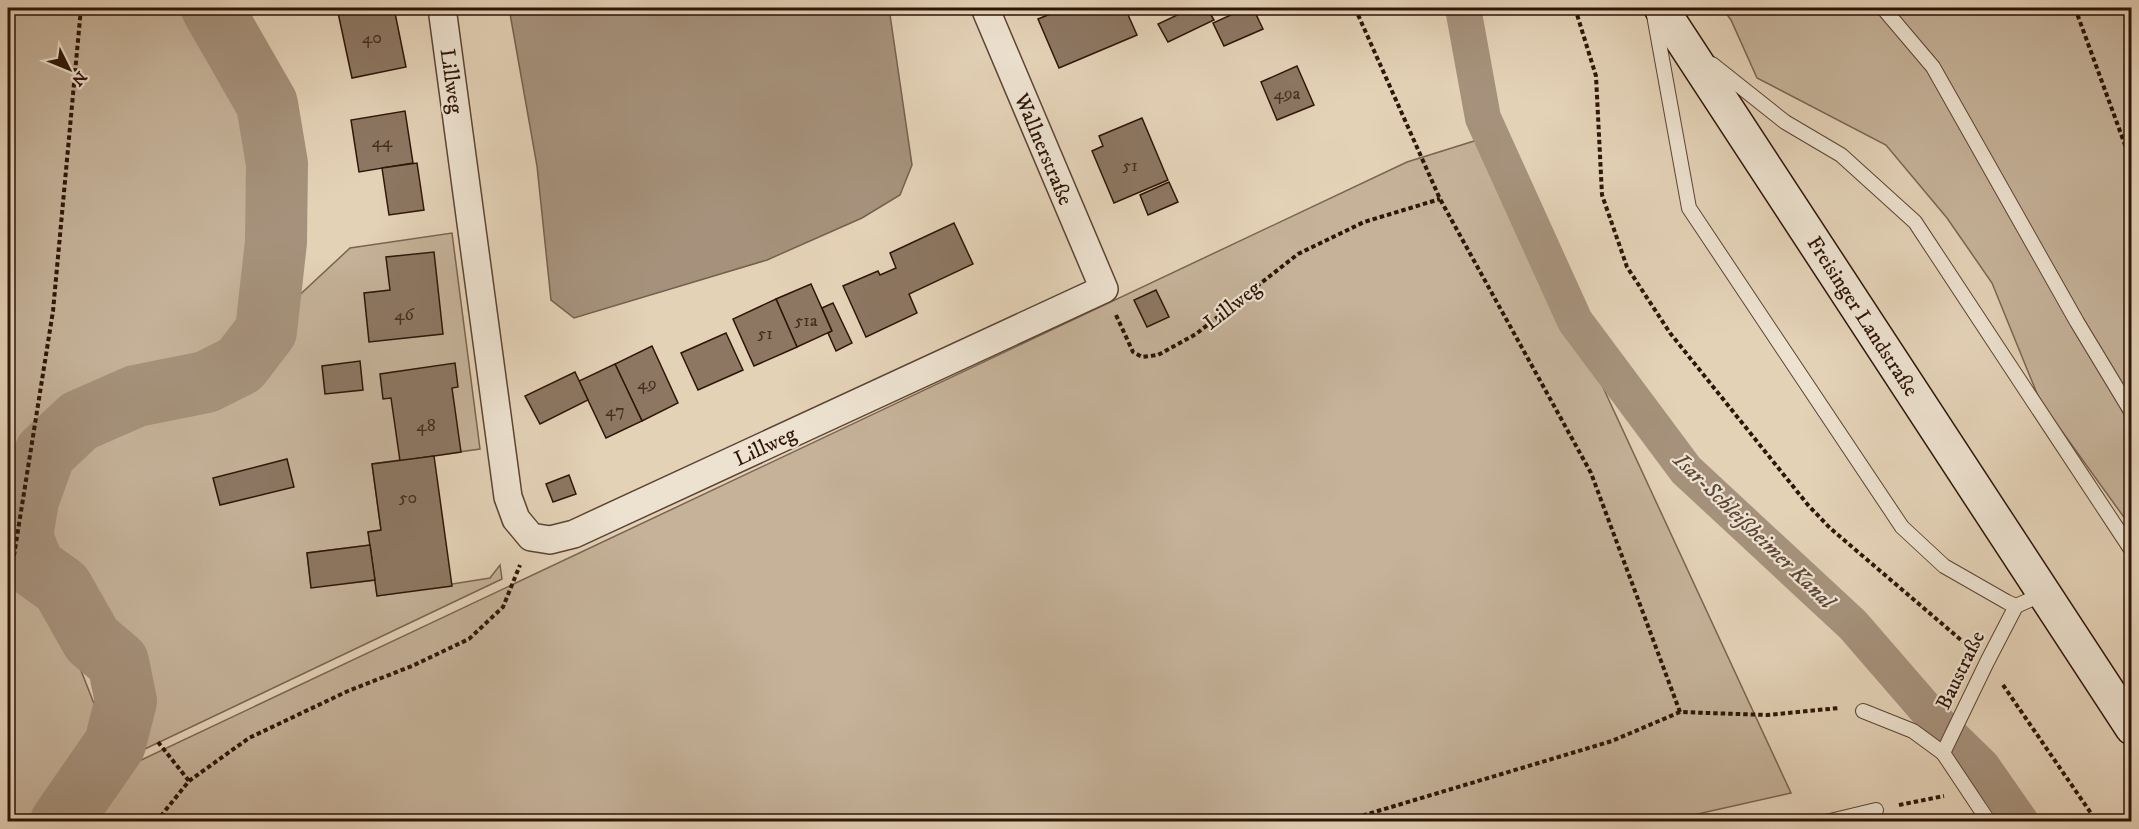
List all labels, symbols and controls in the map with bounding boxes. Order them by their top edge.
house number: 40 [362,27,382,49]
north arrow [39,39,99,99]
street label: Lillweg [434,47,469,116]
text: N [67,67,91,90]
house number: 49a [1274,83,1301,105]
street label: Wallnerstraße [1008,89,1078,209]
house number: 44 [372,131,393,153]
house number: 51 [1122,155,1138,177]
street label: Freisinger Landstraße [1801,232,1924,402]
street label: Lillweg [1199,275,1267,336]
house number: 46 [394,304,414,326]
house number: 51a [794,310,818,332]
house number: 51 [757,323,773,345]
house number: 49 [637,373,657,395]
house number: 47 [605,400,625,422]
house number: 48 [416,415,436,437]
street label: Lillweg [730,421,801,472]
water label: Isar-Schleißheimer Kanal [1666,446,1842,616]
house number: 50 [399,487,417,509]
street label: Baustraße [1931,627,1991,714]

